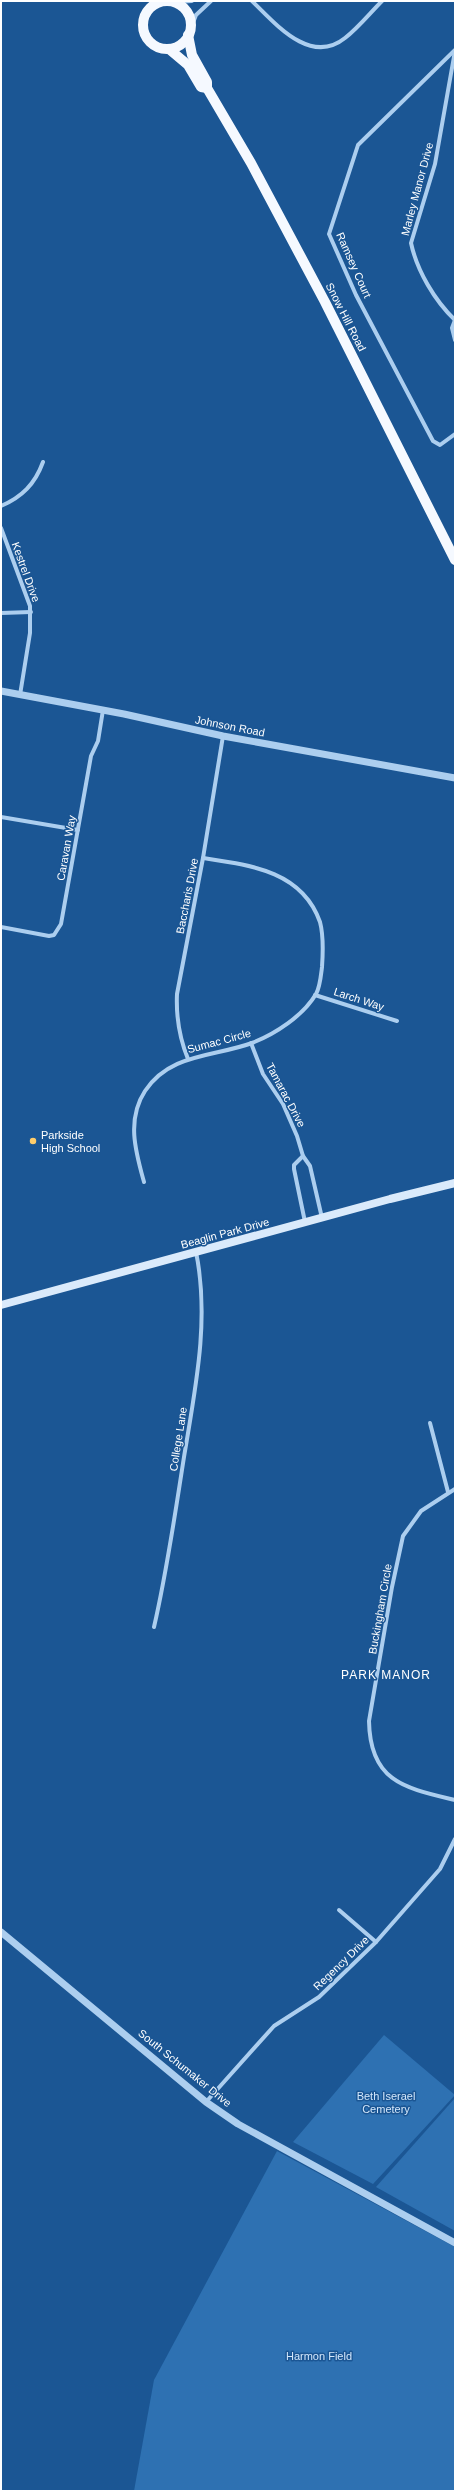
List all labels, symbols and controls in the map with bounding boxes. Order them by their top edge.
street label: Marley Manor Drive [399,141,435,237]
street label: Ramsey Court [334,230,374,300]
street label: Snow Hill Road [324,281,368,353]
street label: Kestrel Drive [10,540,42,604]
street label: Johnson Road [194,713,266,739]
street label: Caravan Way [54,814,78,882]
street label: Baccharis Drive [174,857,200,935]
street label: Larch Way [332,985,386,1013]
street label: Sumac Circle [186,1027,252,1055]
street label: Tamarac Drive [264,1061,308,1129]
place label: Parkside High School [41,1129,100,1154]
marker: Parkside High School [28,1136,38,1146]
street label: Beaglin Park Drive [179,1215,271,1251]
street label: College Lane [167,1406,189,1472]
street label: Buckingham Circle [366,1563,394,1655]
district label: PARK MANOR [341,1668,431,1682]
street label: Regency Drive [311,1934,371,1992]
street label: South Schumaker Drive [136,2027,234,2109]
park label: Beth Iserael Cemetery [357,2090,415,2115]
park label: Harmon Field [286,2350,352,2362]

